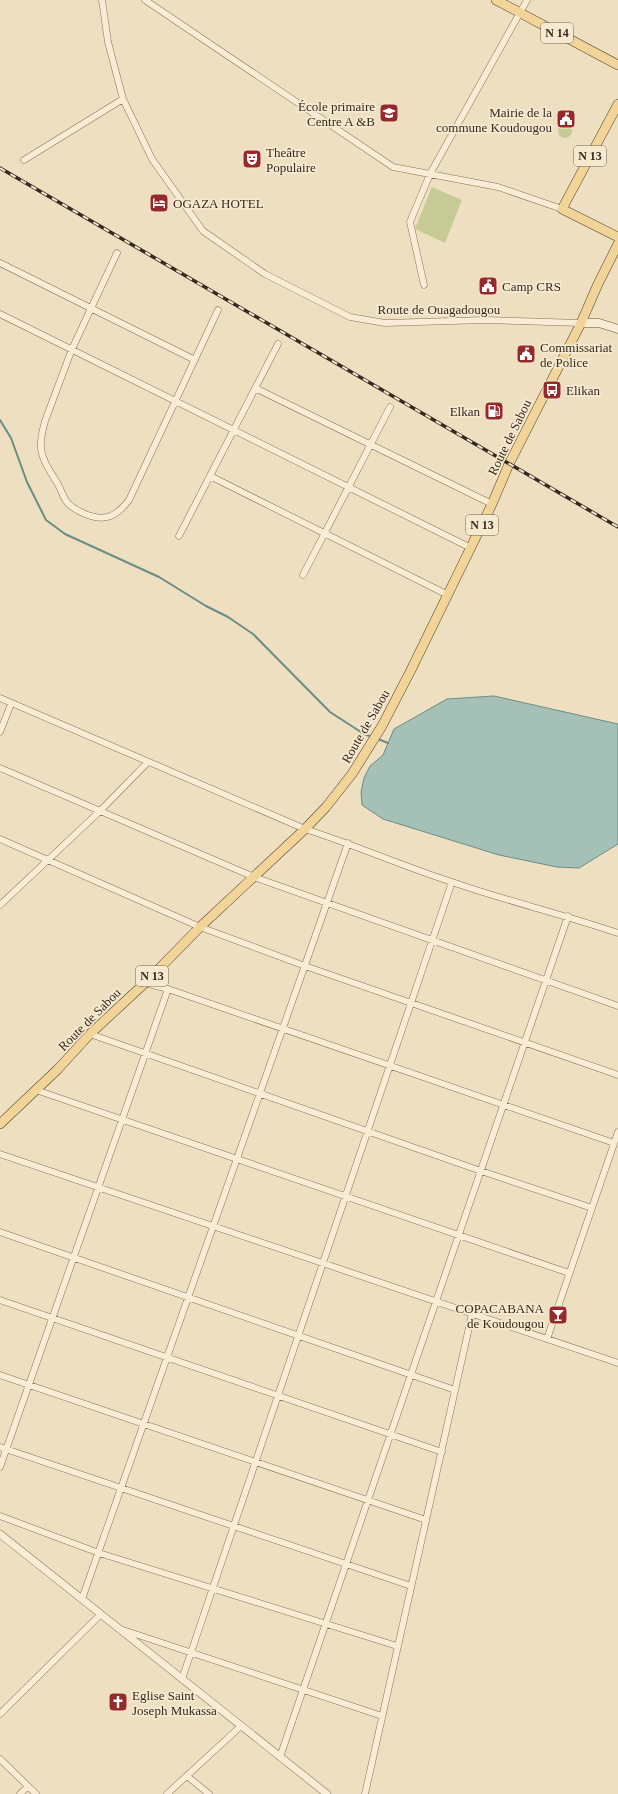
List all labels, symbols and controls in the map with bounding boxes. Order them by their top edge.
road number: N 14 [541,23,573,43]
place label: École primaire Centre A &B [298,99,375,129]
school or university icon: École primaire Centre A &B [378,102,400,124]
place label: Mairie de la commune Koudougou [436,105,552,135]
public building icon: Mairie de la commune Koudougou [555,108,577,130]
place label: Theâtre Populaire [266,145,316,175]
road number: N 13 [574,146,606,166]
theatre icon: Theâtre Populaire [241,148,263,170]
hotel icon: OGAZA HOTEL [148,192,170,214]
place label: OGAZA HOTEL [173,196,264,211]
public building icon: Camp CRS [477,275,499,297]
place label: Camp CRS [502,279,561,294]
street label: Route de Ouagadougou [378,302,501,317]
place label: Commissariat de Police [540,340,613,370]
public building icon: Commissariat de Police [515,343,537,365]
bus stop icon: Elikan [541,379,563,401]
place label: Elikan [566,383,600,398]
street label: Route de Sabou [485,396,534,478]
fuel station icon: Elkan [483,400,505,422]
place label: Elkan [450,404,480,419]
road number: N 13 [466,515,498,535]
street label: Route de Sabou [338,686,393,766]
road number: N 13 [136,966,168,986]
street label: Route de Sabou [55,985,124,1054]
place label: COPACABANA de Koudougou [456,1301,545,1331]
bar icon: COPACABANA de Koudougou [547,1304,569,1326]
place label: Eglise Saint Joseph Mukassa [132,1688,217,1718]
church icon: Eglise Saint Joseph Mukassa [107,1691,129,1713]

